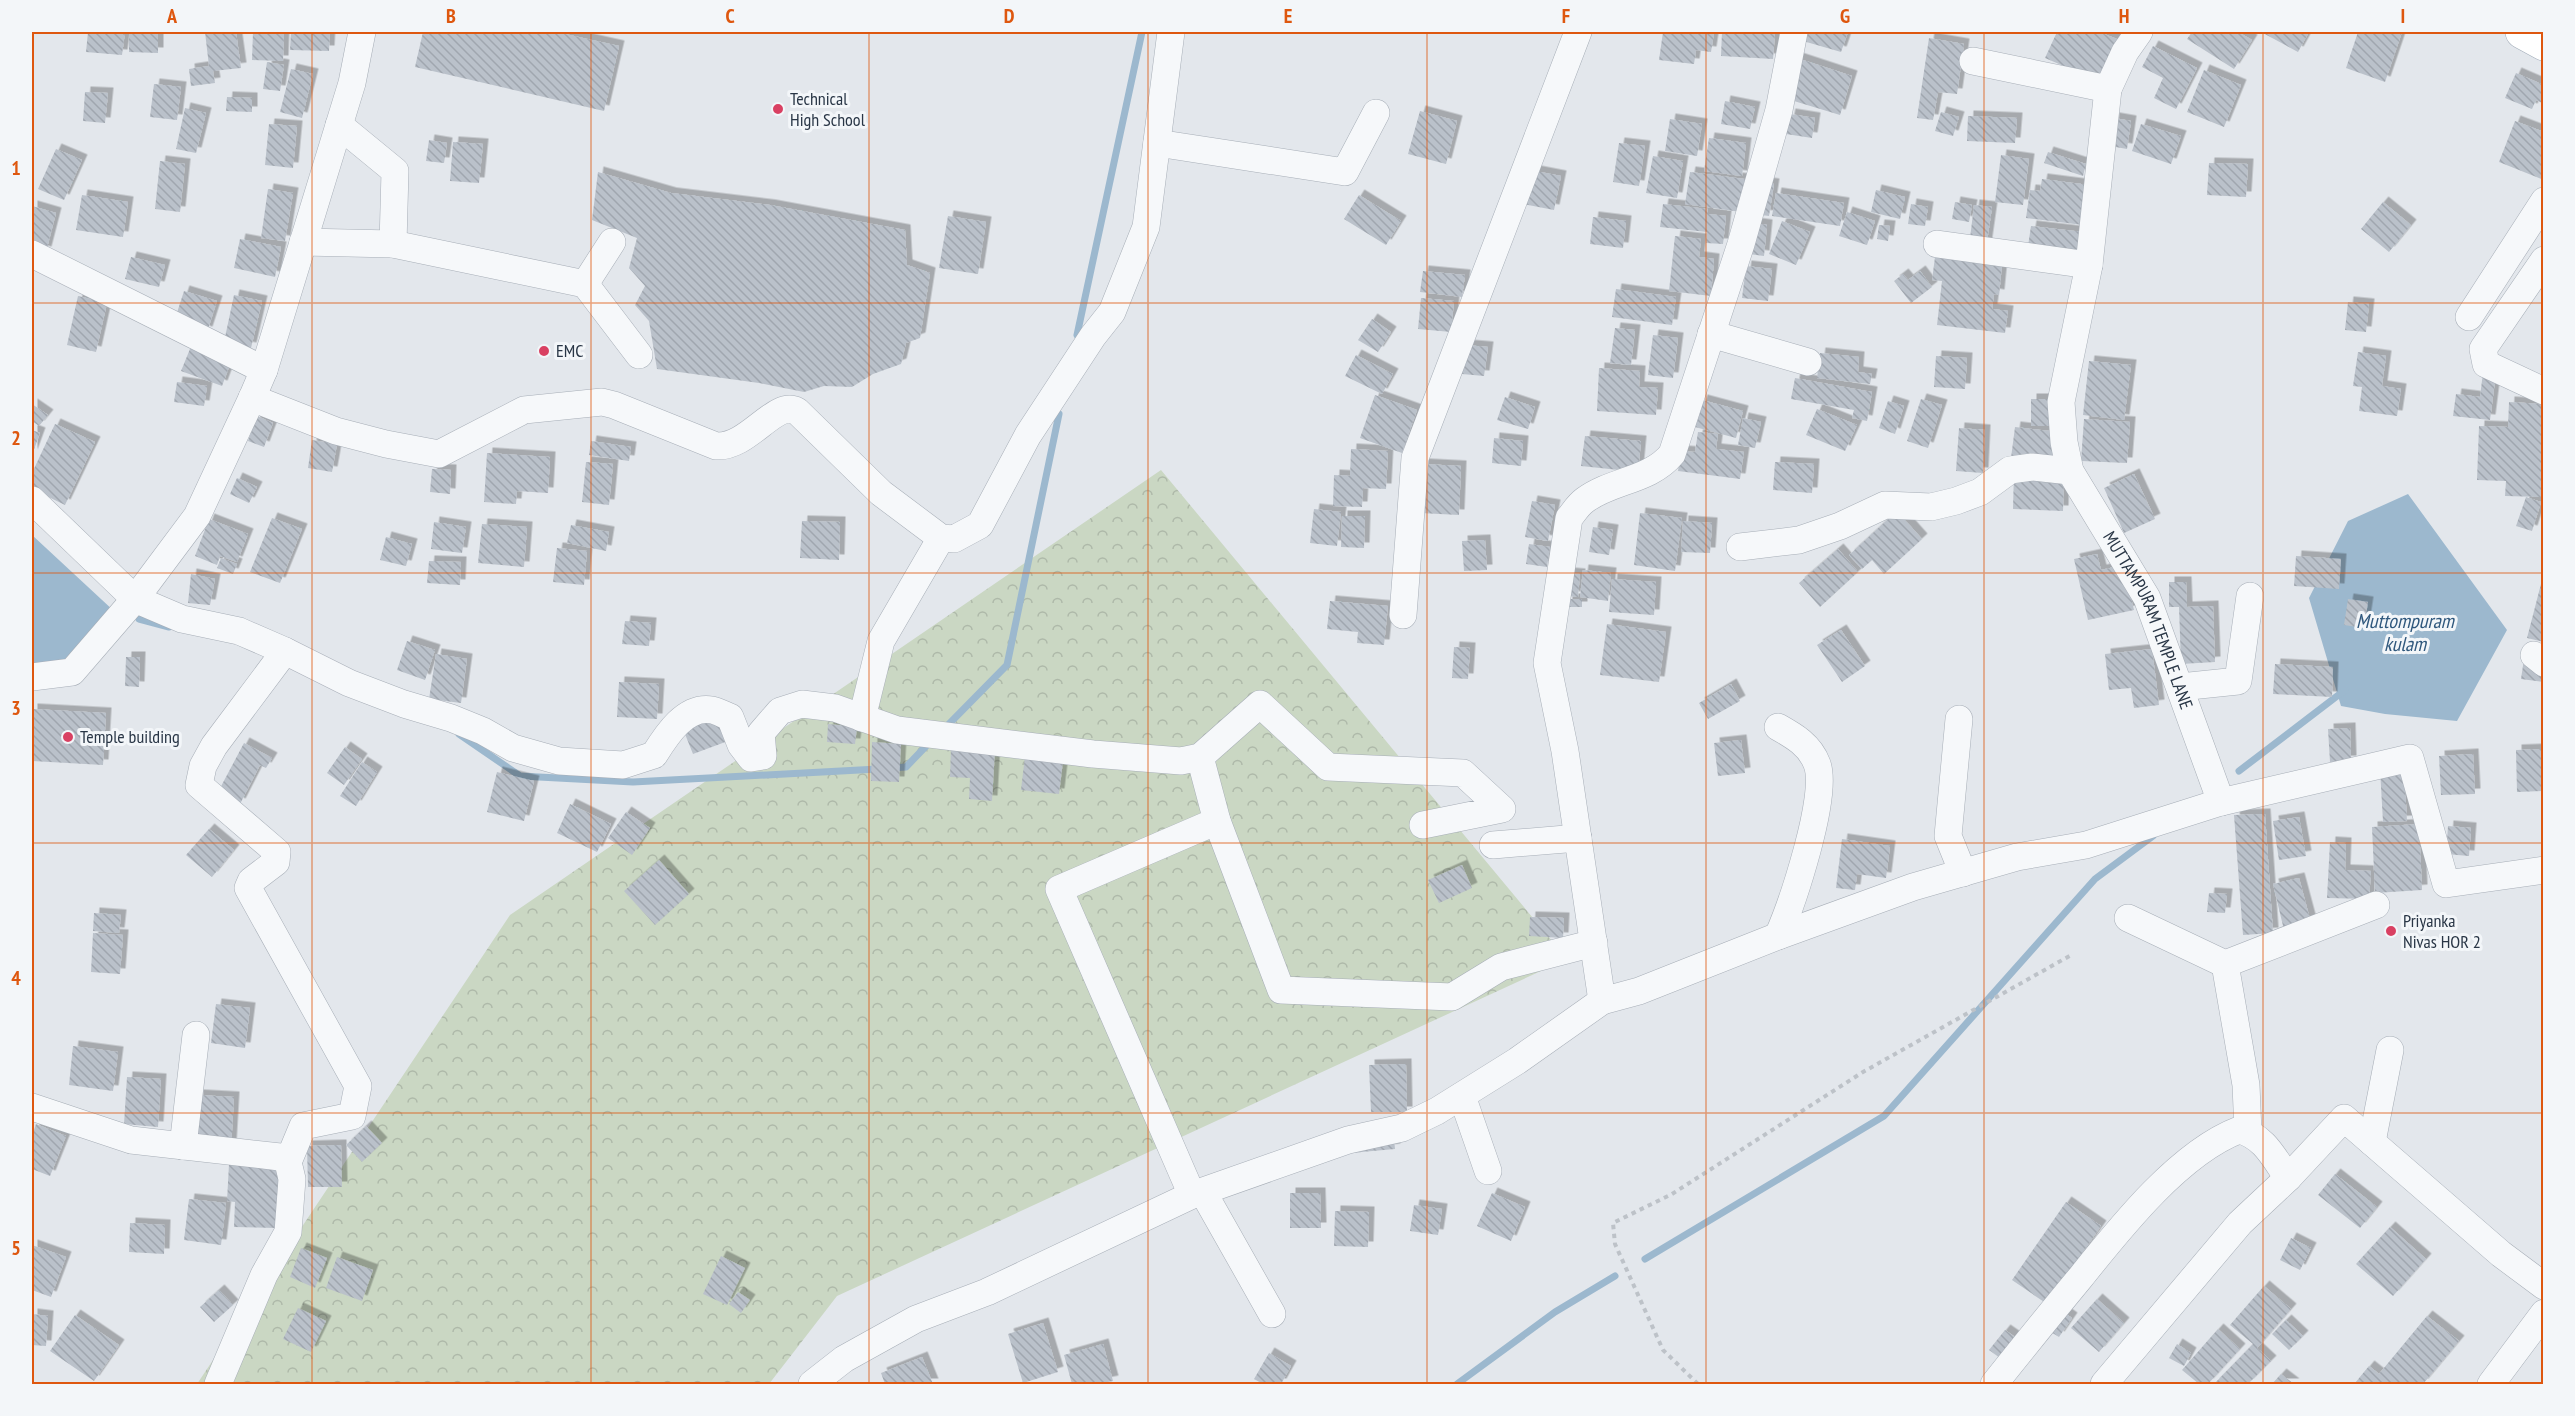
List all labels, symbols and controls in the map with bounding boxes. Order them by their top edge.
text: A [166,3,178,29]
text: B [446,3,456,29]
text: C [725,3,735,29]
text: D [1004,3,1015,29]
text: E [1284,3,1292,29]
text: F [1562,3,1570,29]
text: G [1840,3,1850,29]
text: H [2119,3,2129,29]
text: I [2401,3,2405,29]
place label: Technical High School [790,87,866,131]
marker: Technical High School [771,102,785,116]
text: 1 [11,155,21,181]
place label: EMC [556,339,583,362]
marker: EMC [537,344,551,358]
text: 2 [11,425,21,451]
street label: MUTTAMPURAM TEMPLE LANE [2098,527,2198,712]
water label: Muttompuram kulam [2356,608,2455,657]
text: 3 [11,695,21,721]
place label: Temple building [80,725,180,748]
marker: Temple building [61,730,75,744]
place label: Priyanka Nivas HOR 2 [2403,909,2481,953]
marker: Priyanka Nivas HOR 2 [2384,924,2398,938]
text: 4 [11,965,21,991]
text: 5 [11,1235,21,1261]

